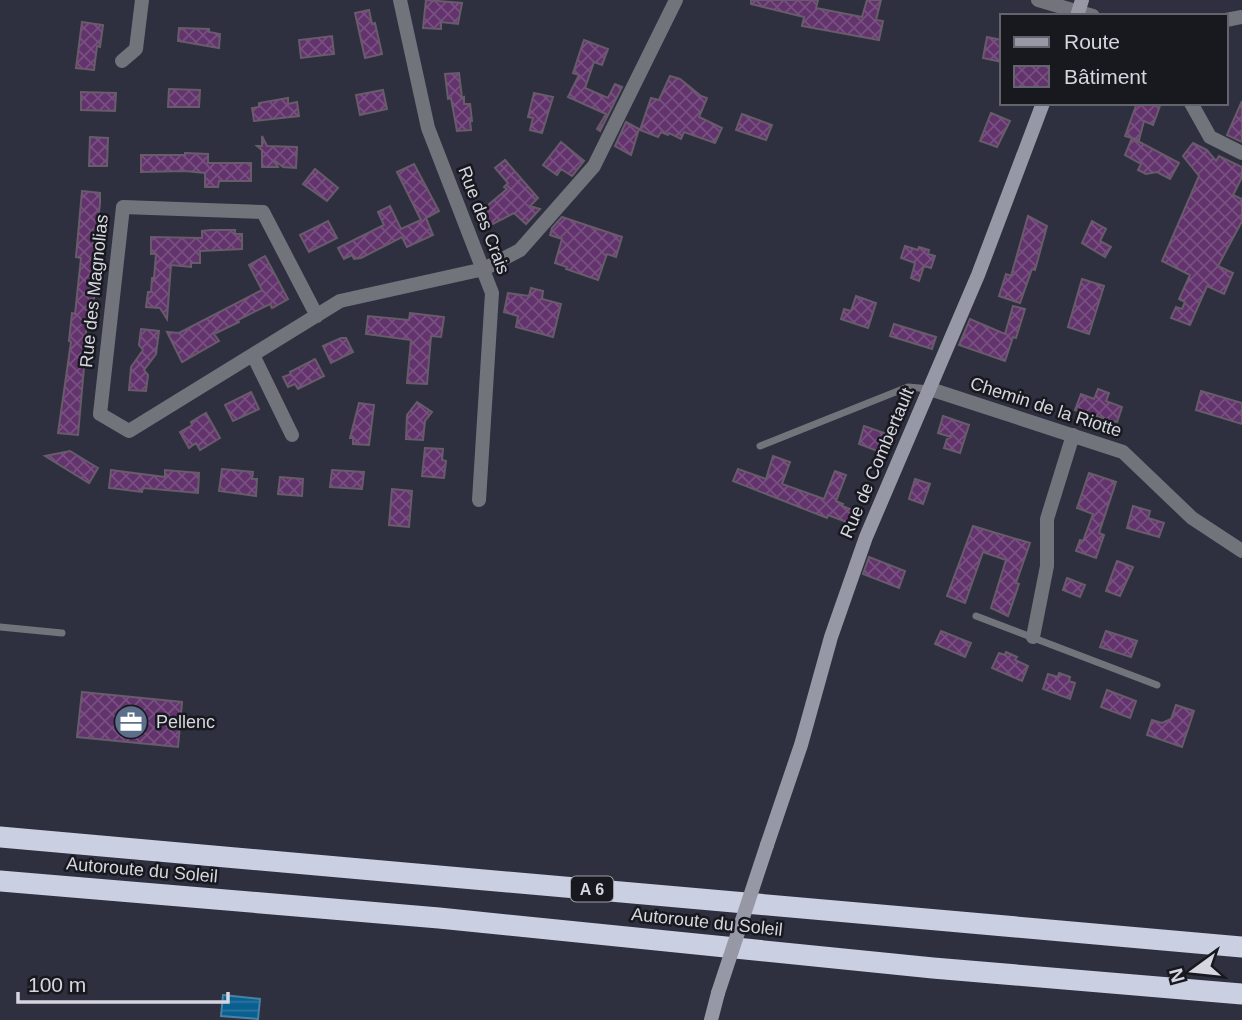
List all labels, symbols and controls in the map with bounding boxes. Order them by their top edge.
legend [1000,14,1228,105]
text: Route [1064,30,1120,53]
text: Bâtiment [1064,65,1147,88]
street label: Rue des Crais [454,163,514,277]
street label: Rue des Magnolias [76,213,112,369]
street label: Chemin de la Riotte [968,373,1124,441]
street label: Rue de Combertault [836,385,918,541]
office icon: Pellenc [112,703,150,741]
place label: Pellenc [156,712,215,732]
street label: Autoroute du Soleil [65,853,219,887]
road number: A 6 [571,876,613,902]
street label: Autoroute du Soleil [630,904,784,940]
north arrow [1158,936,1228,1006]
scale bar [18,960,228,1004]
text: N [1165,966,1189,985]
text: 100 m [28,973,86,996]

